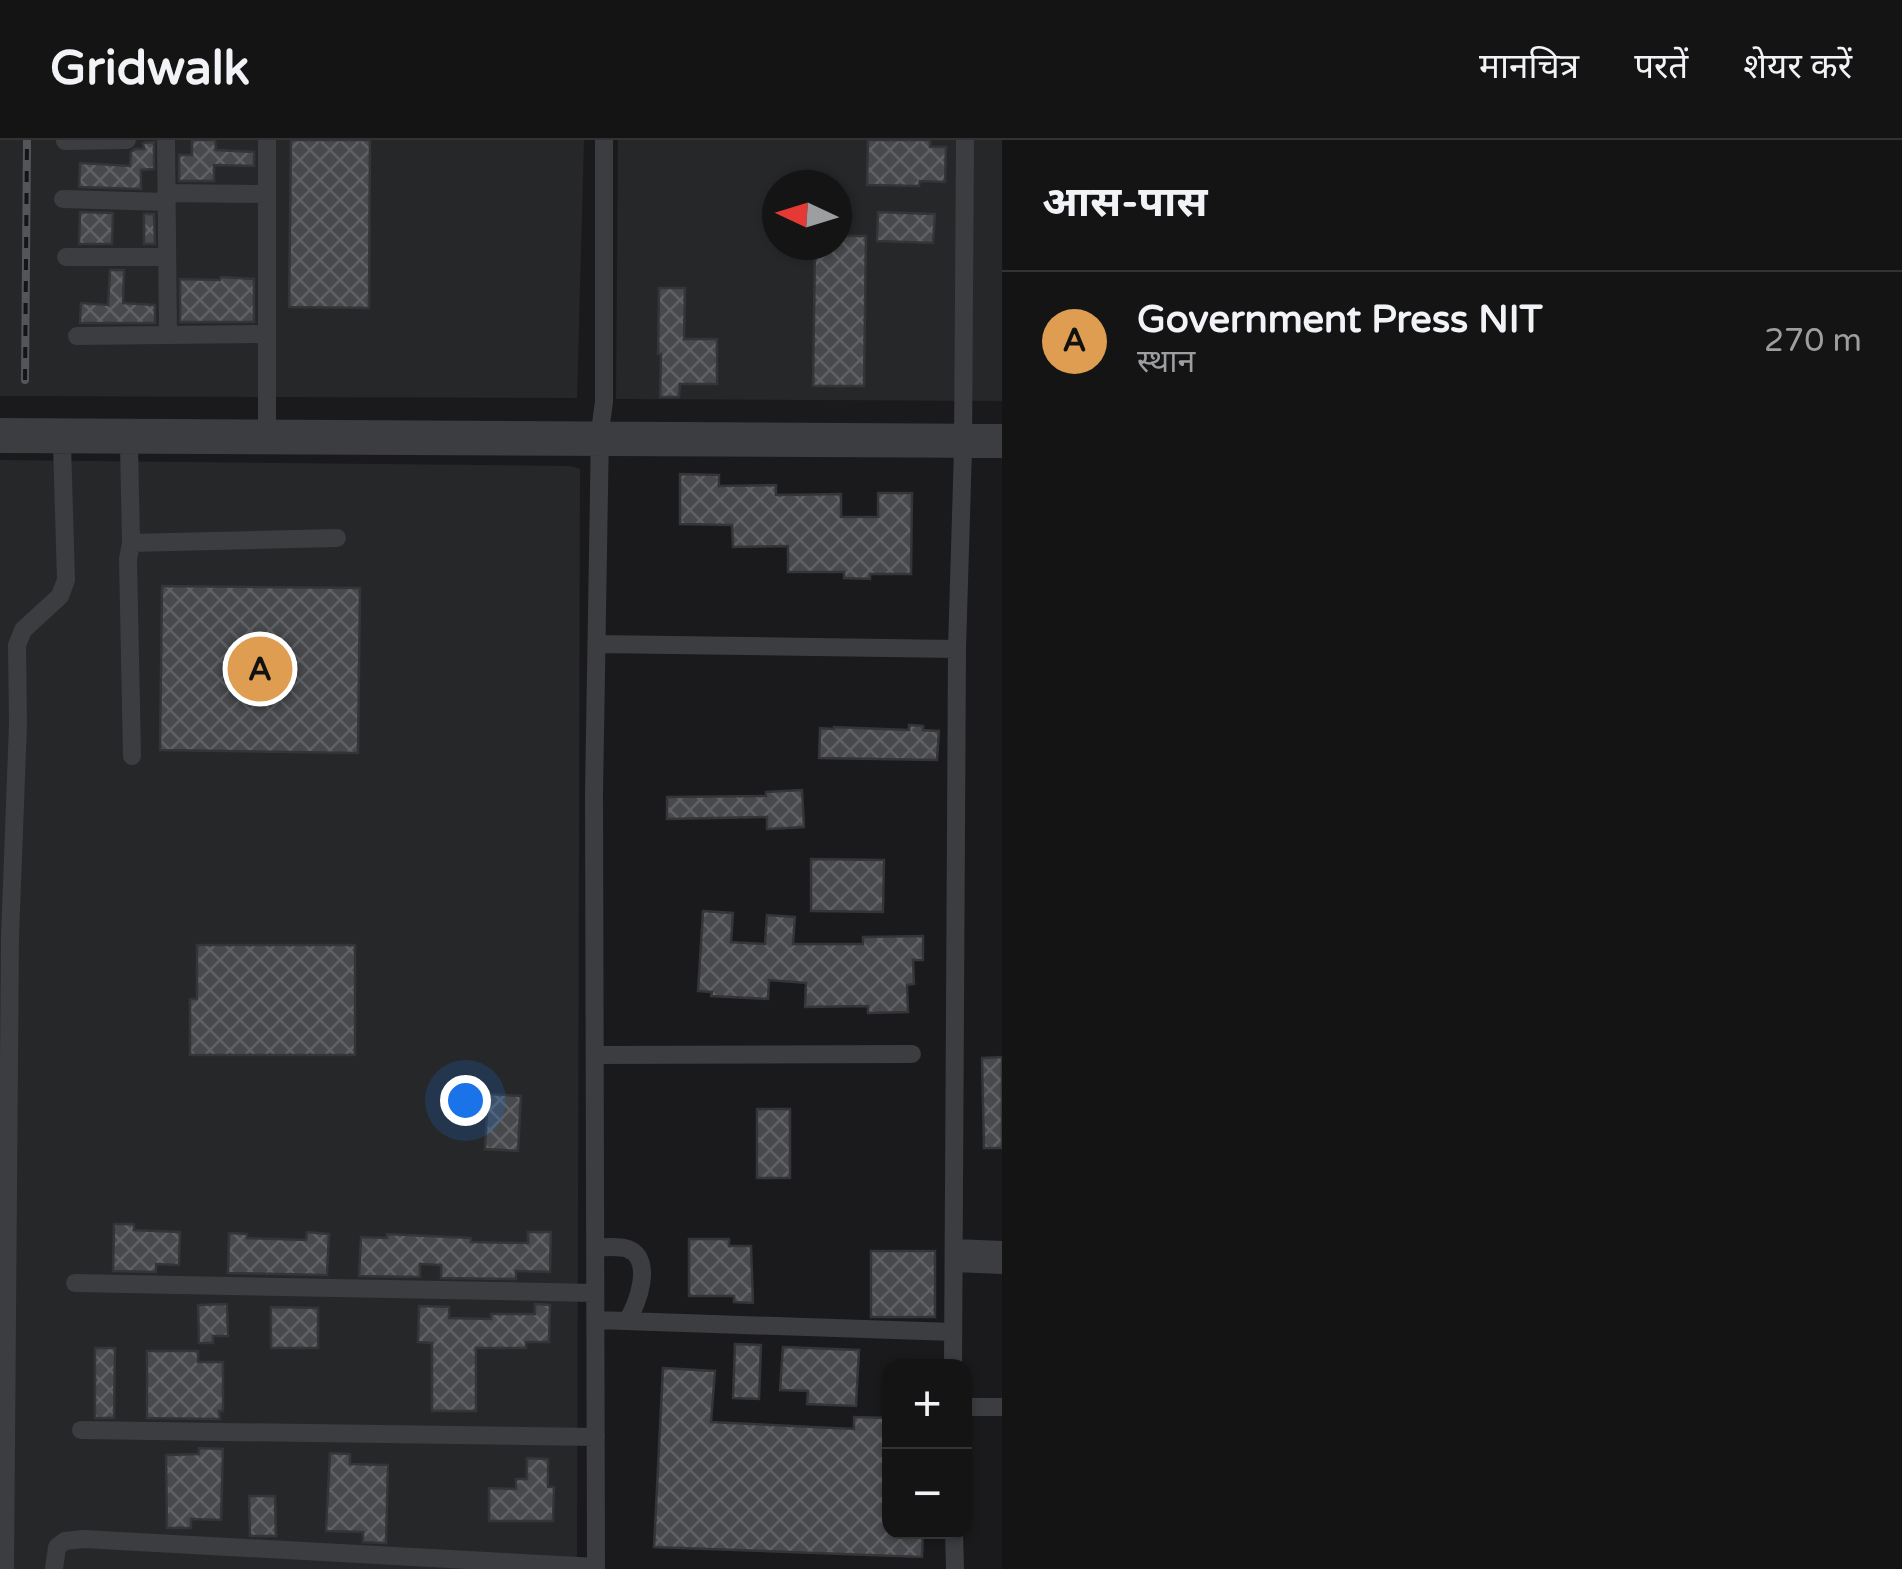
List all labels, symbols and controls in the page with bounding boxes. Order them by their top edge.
text: Gridwalk [50,40,250,98]
text: मानचित्र [1479,46,1579,88]
text: परतें [1634,46,1688,88]
text: शेयर करें [1743,46,1852,88]
north arrow [762,170,852,260]
text: आस-पास [1042,177,1207,228]
text: Government Press NIT [1137,297,1543,343]
text: A [1063,322,1086,360]
text: 270 m [1764,322,1862,360]
text: स्थान [1137,343,1195,381]
pin: A [228,632,292,706]
your location [440,1075,491,1126]
map controls [882,1359,972,1539]
button: + [882,1359,972,1449]
button: − [882,1449,972,1539]

